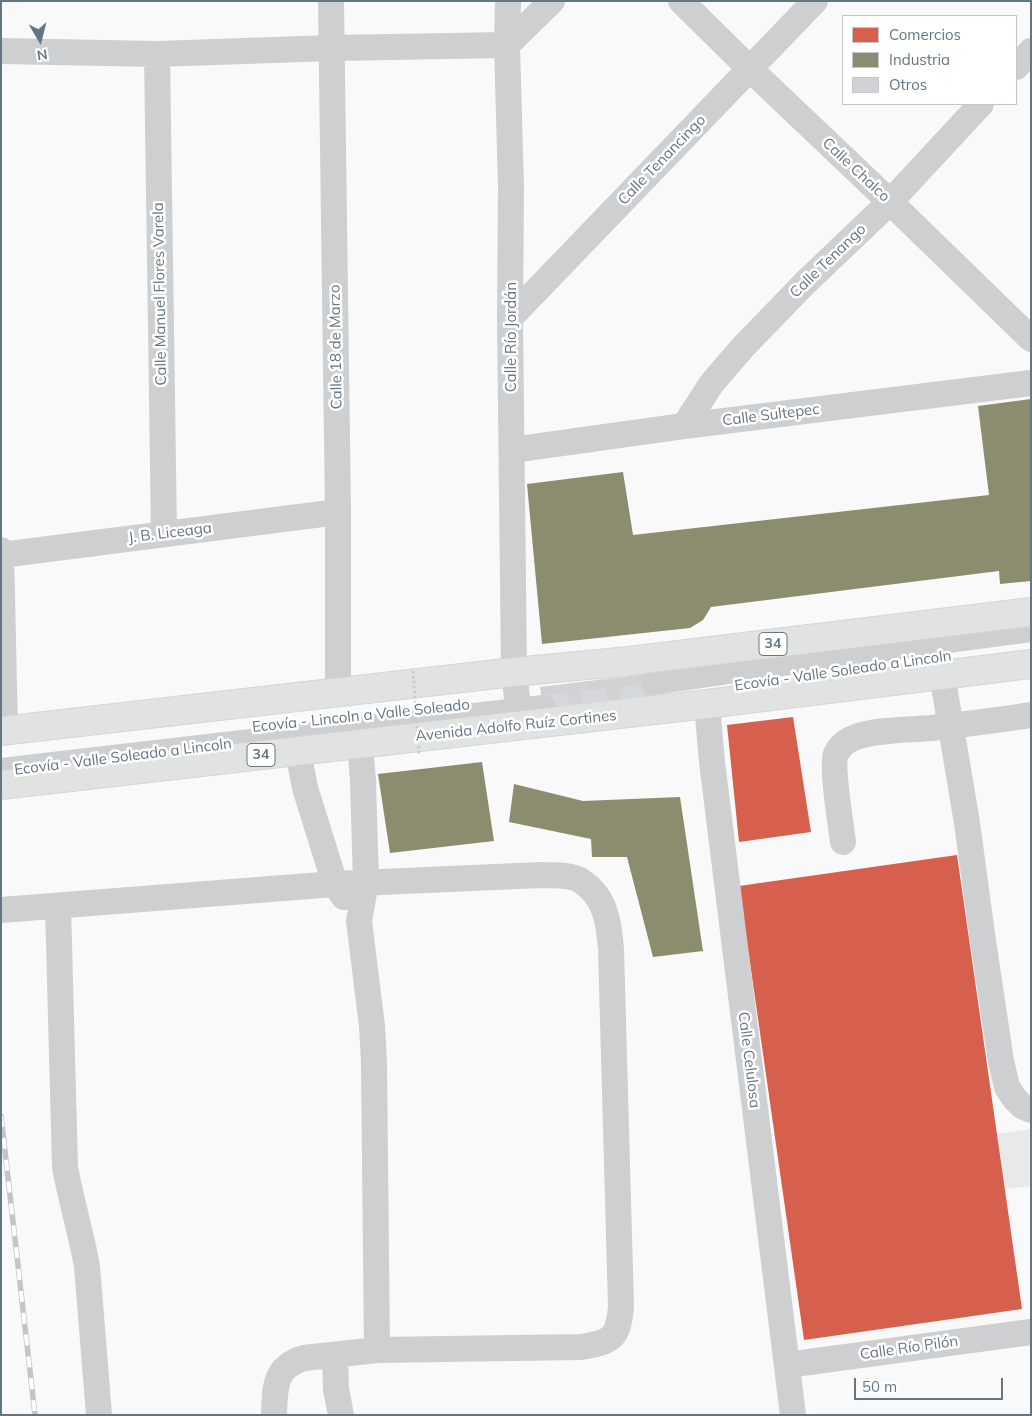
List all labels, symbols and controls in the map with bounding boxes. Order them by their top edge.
north arrow [15,15,65,65]
legend [842,15,1017,105]
text: Comercios [889,25,961,44]
text: N [36,45,49,65]
text: Industria [889,50,950,69]
text: Otros [889,75,927,94]
street label: Calle Tenancingo [614,111,710,209]
street label: Calle Chalco [819,134,893,206]
street label: Calle Manuel Flores Varela [149,202,171,386]
street label: Calle Tenango [786,220,870,302]
street label: Calle Río Jordán [502,282,520,392]
street label: Calle 18 de Marzo [326,284,346,410]
street label: Calle Sultepec [721,400,821,430]
street label: J. B. Liceaga [127,519,213,547]
road number: 34 [759,633,787,656]
street label: Ecovía - Valle Soleado a Lincoln [733,647,953,695]
street label: Ecovía - Lincoln a Valle Soleado [251,696,471,736]
street label: Avenida Adolfo Ruíz Cortines [415,706,617,746]
street label: Ecovía - Valle Soleado a Lincoln [13,735,233,779]
road number: 34 [247,744,275,766]
street label: Calle Celulosa [734,1011,764,1109]
street label: Calle Río Pilón [859,1332,959,1364]
scale bar [857,1368,1006,1400]
text: 50 m [862,1377,897,1396]

